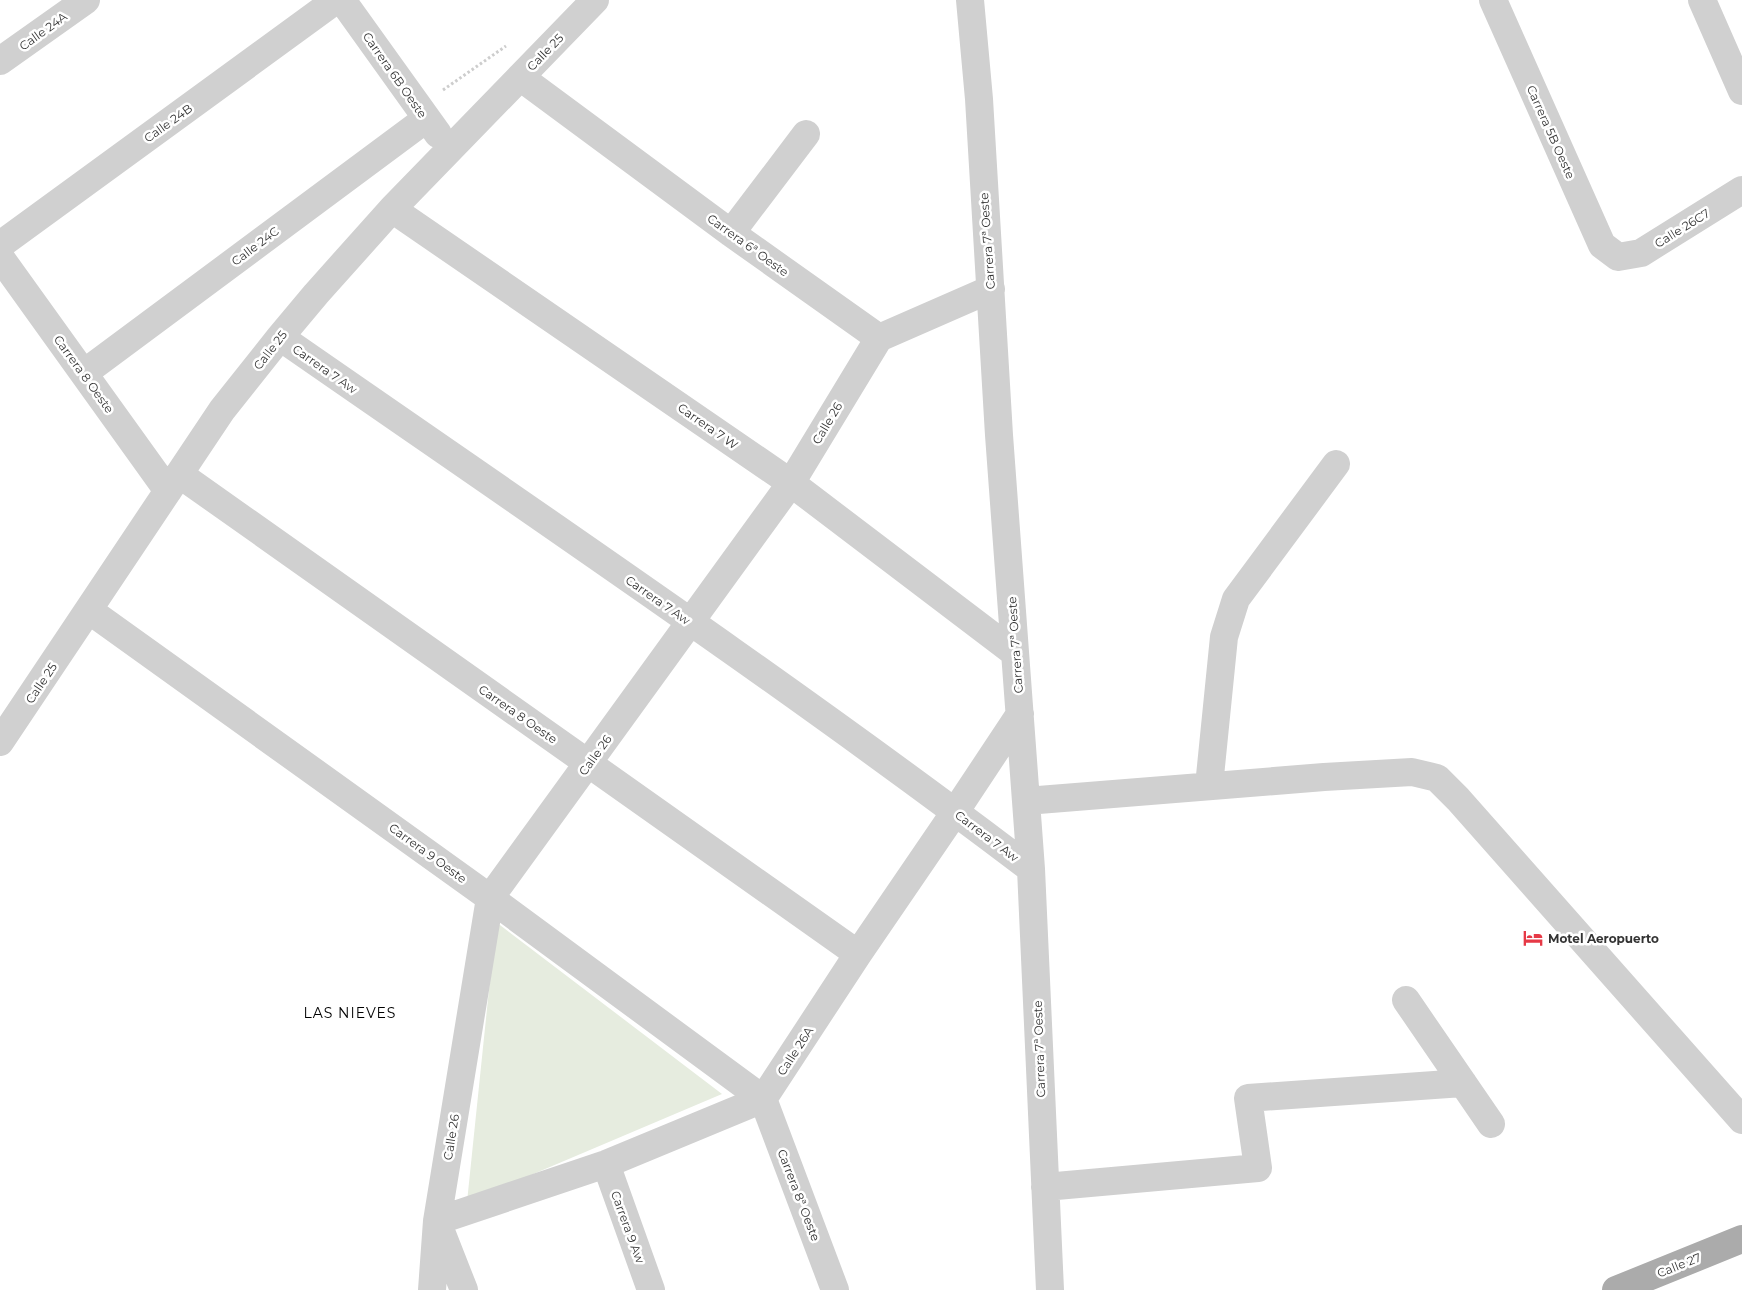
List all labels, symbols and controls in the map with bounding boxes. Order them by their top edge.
street label: Calle 24A [16,8,70,53]
street label: Carrera 6B Oeste [360,29,430,121]
street label: Calle 25 [524,30,566,74]
street label: Carrera 5B Oeste [1524,83,1578,181]
street label: Calle 24B [141,101,195,145]
street label: Carrera 7ª Oeste [976,192,998,290]
street label: Calle 26C7 [1652,205,1712,251]
street label: Carrera 6ª Oeste [704,210,792,280]
street label: Calle 24C [228,223,282,269]
street label: Calle 25 [250,327,290,373]
street label: Carrera 8 Oeste [51,332,117,416]
street label: Carrera 7 Aw [290,341,361,397]
street label: Calle 26 [809,399,845,447]
street label: Carrera 7 W [675,400,741,452]
street label: Carrera 7 Aw [623,572,694,628]
street label: Carrera 7ª Oeste [1004,596,1026,694]
street label: Calle 25 [22,660,60,706]
street label: Carrera 8 Oeste [476,681,560,747]
street label: Calle 26 [575,732,615,778]
street label: Carrera 7 Aw [952,807,1022,865]
street label: Carrera 9 Oeste [386,820,470,886]
hotel icon: Motel Aeropuerto [1522,927,1544,949]
place label: Motel Aeropuerto [1548,931,1659,946]
street label: Carrera 7ª Oeste [1030,1000,1048,1098]
district label: LAS NIEVES [304,1004,396,1022]
street label: Calle 26A [774,1023,817,1078]
street label: Calle 26 [440,1113,462,1161]
street label: Carrera 8ª Oeste [775,1147,823,1243]
street label: Carrera 9 Aw [608,1189,648,1266]
street label: Calle 27 [1655,1249,1703,1281]

